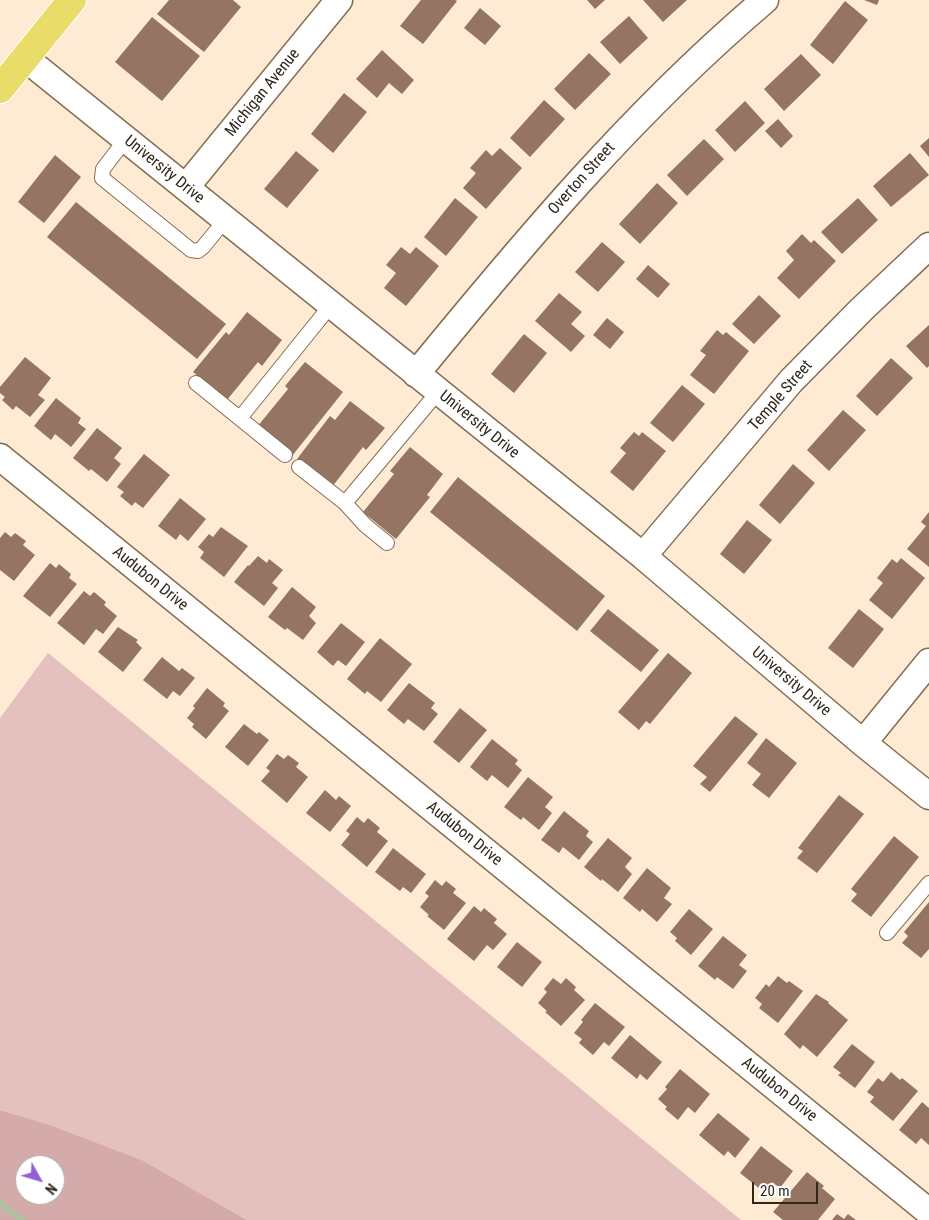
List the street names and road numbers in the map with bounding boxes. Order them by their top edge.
street label: Michigan Avenue [222,45,304,141]
street label: University Drive [120,132,208,208]
street label: Overton Street [545,139,619,219]
street label: Temple Street [745,357,817,435]
street label: University Drive [435,387,523,463]
street label: Audubon Drive [108,543,192,615]
street label: University Drive [747,643,835,721]
street label: Audubon Drive [422,798,506,870]
street label: Audubon Drive [737,1054,821,1126]

